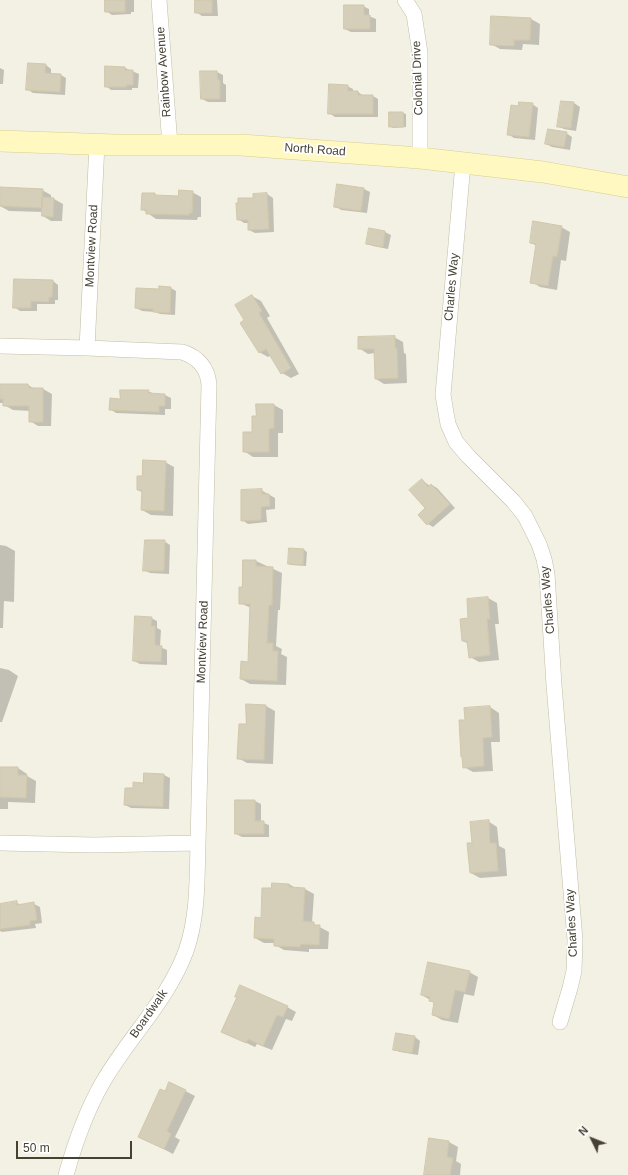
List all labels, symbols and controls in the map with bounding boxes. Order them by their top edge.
street label: Rainbow Avenue [154,26,174,118]
street label: Colonial Drive [410,40,426,116]
street label: North Road [284,141,346,159]
street label: Montview Road [83,204,101,288]
street label: Charles Way [442,252,462,322]
street label: Charles Way [538,565,558,635]
street label: Montview Road [194,600,212,684]
street label: Charles Way [563,889,581,957]
street label: Boardwalk [127,987,171,1041]
north arrow [572,1119,612,1159]
text: N [576,1124,590,1138]
scale bar [18,1133,134,1159]
text: 50 m [23,1141,50,1155]

